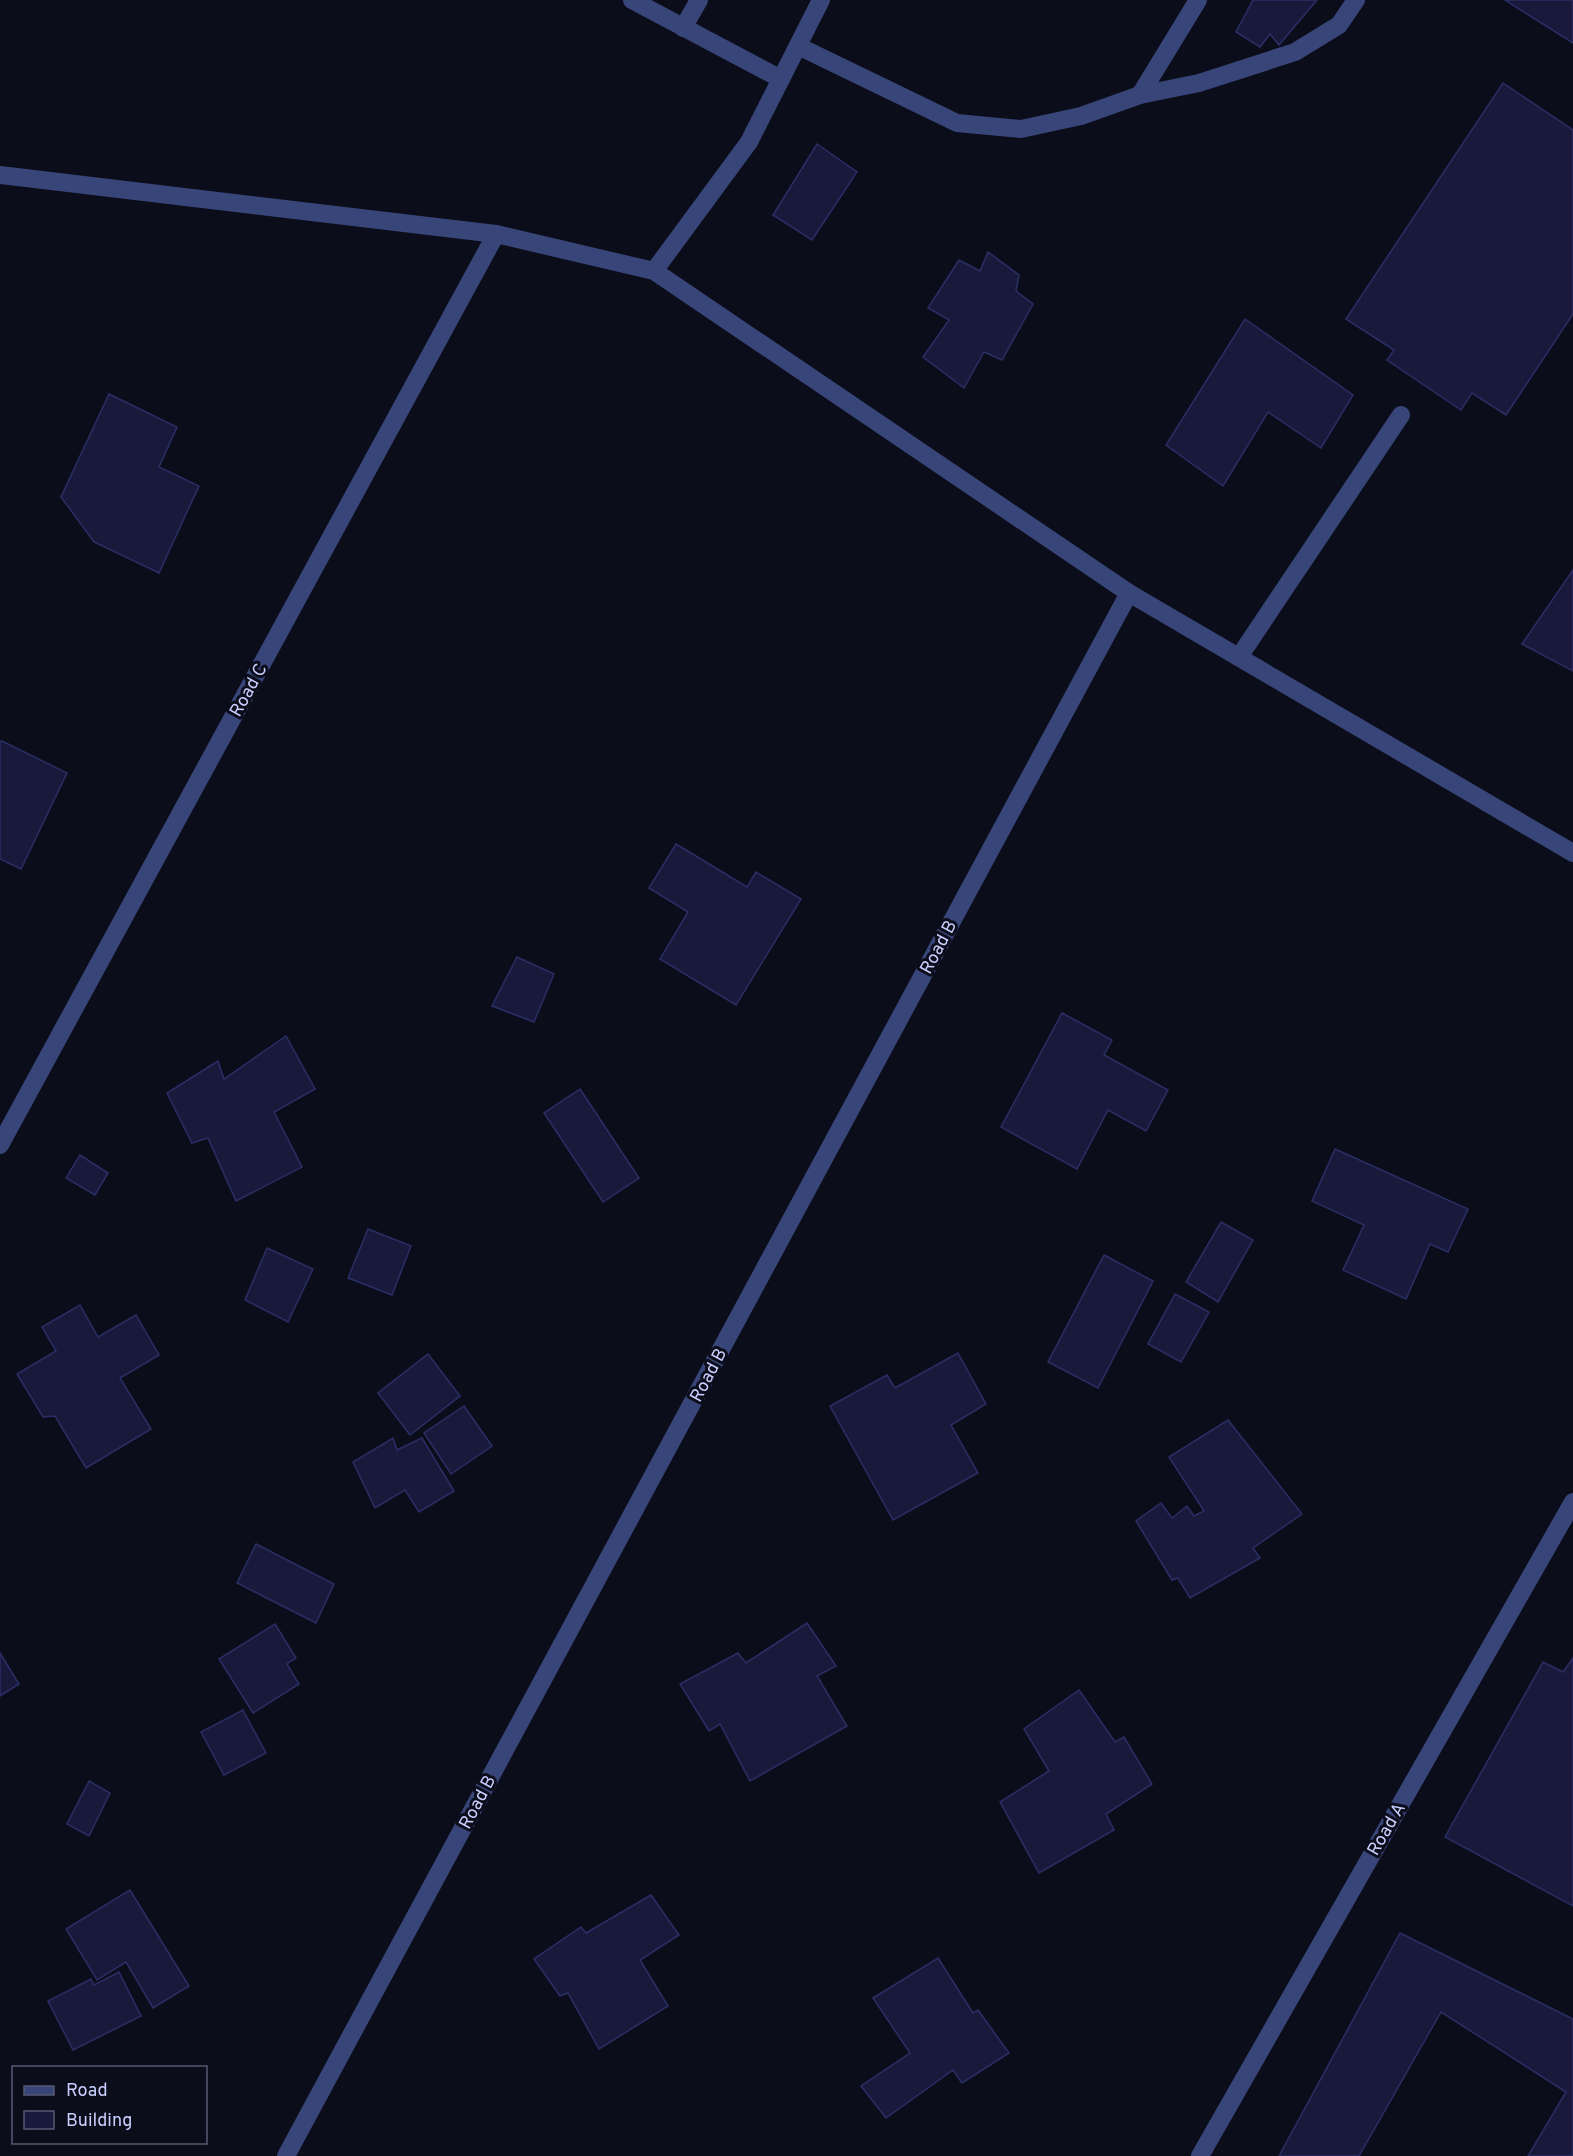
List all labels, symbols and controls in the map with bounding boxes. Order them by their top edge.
street label: Road C [225,660,273,721]
street label: Road B [916,917,963,979]
street label: Road B [686,1345,733,1407]
street label: Road B [455,1772,502,1834]
street label: Road A [1363,1799,1412,1860]
legend [12,2066,207,2144]
text: Road [66,2080,108,2103]
text: Building [66,2110,132,2133]

